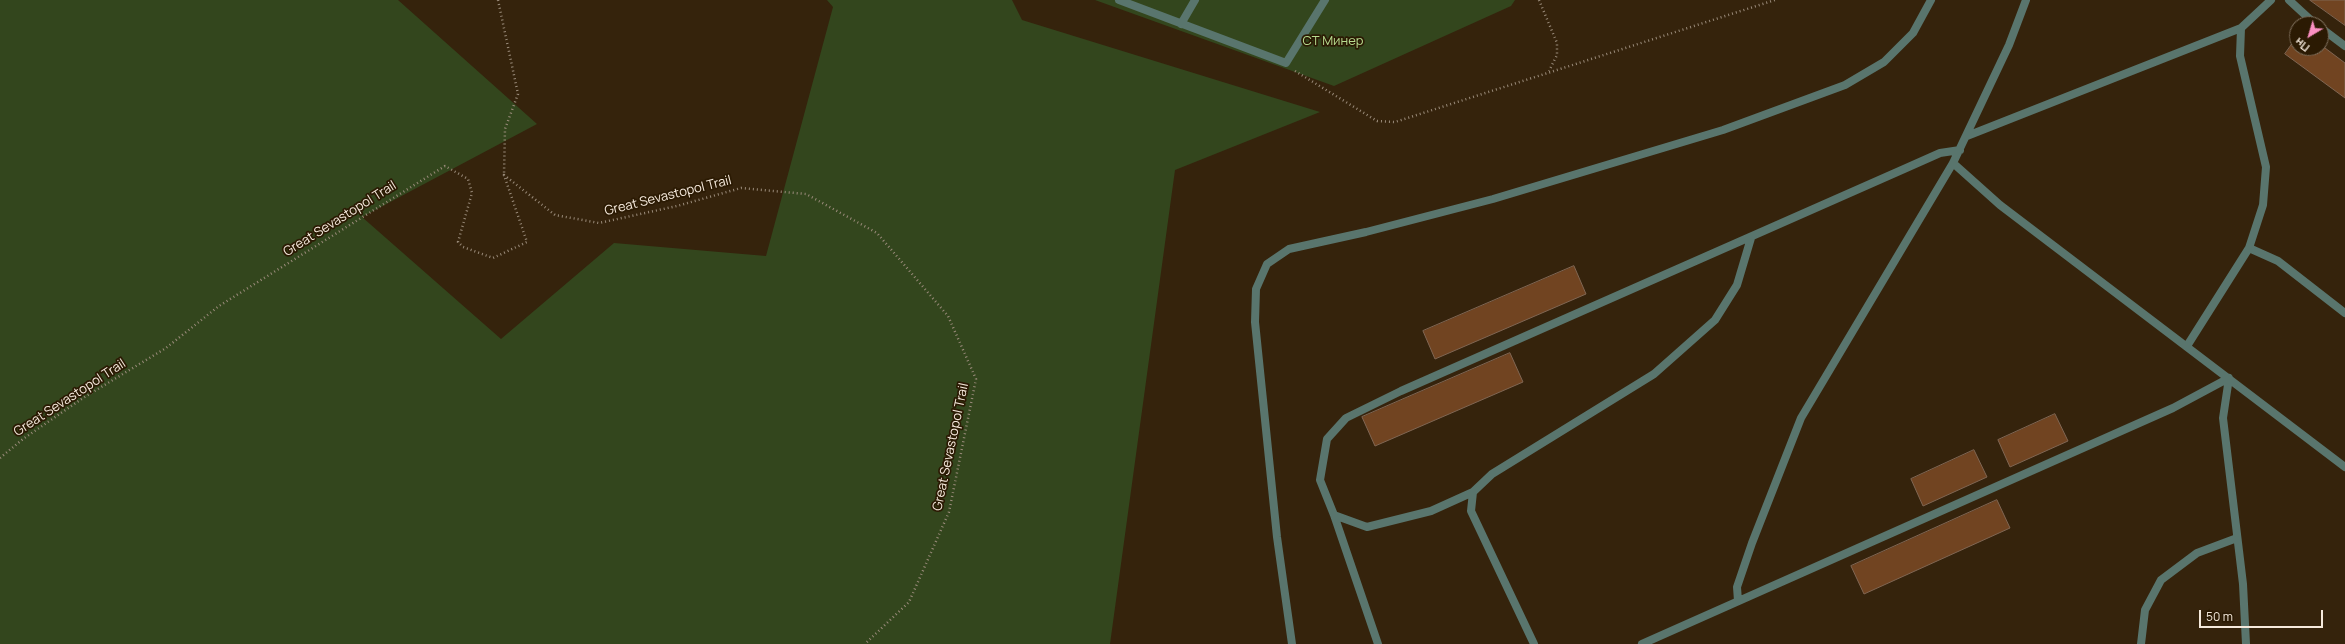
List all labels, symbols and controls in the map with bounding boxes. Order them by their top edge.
north arrow [2289,16,2329,56]
park label: СТ Минер [1303,33,1363,49]
text: Пн [2291,35,2312,56]
street label: Great Sevastopol Trail [603,173,733,219]
street label: Great Sevastopol Trail [281,178,399,260]
street label: Great Sevastopol Trail [11,356,129,440]
street label: Great Sevastopol Trail [930,382,972,512]
scale bar [2201,602,2325,628]
text: 50 m [2206,608,2233,625]

